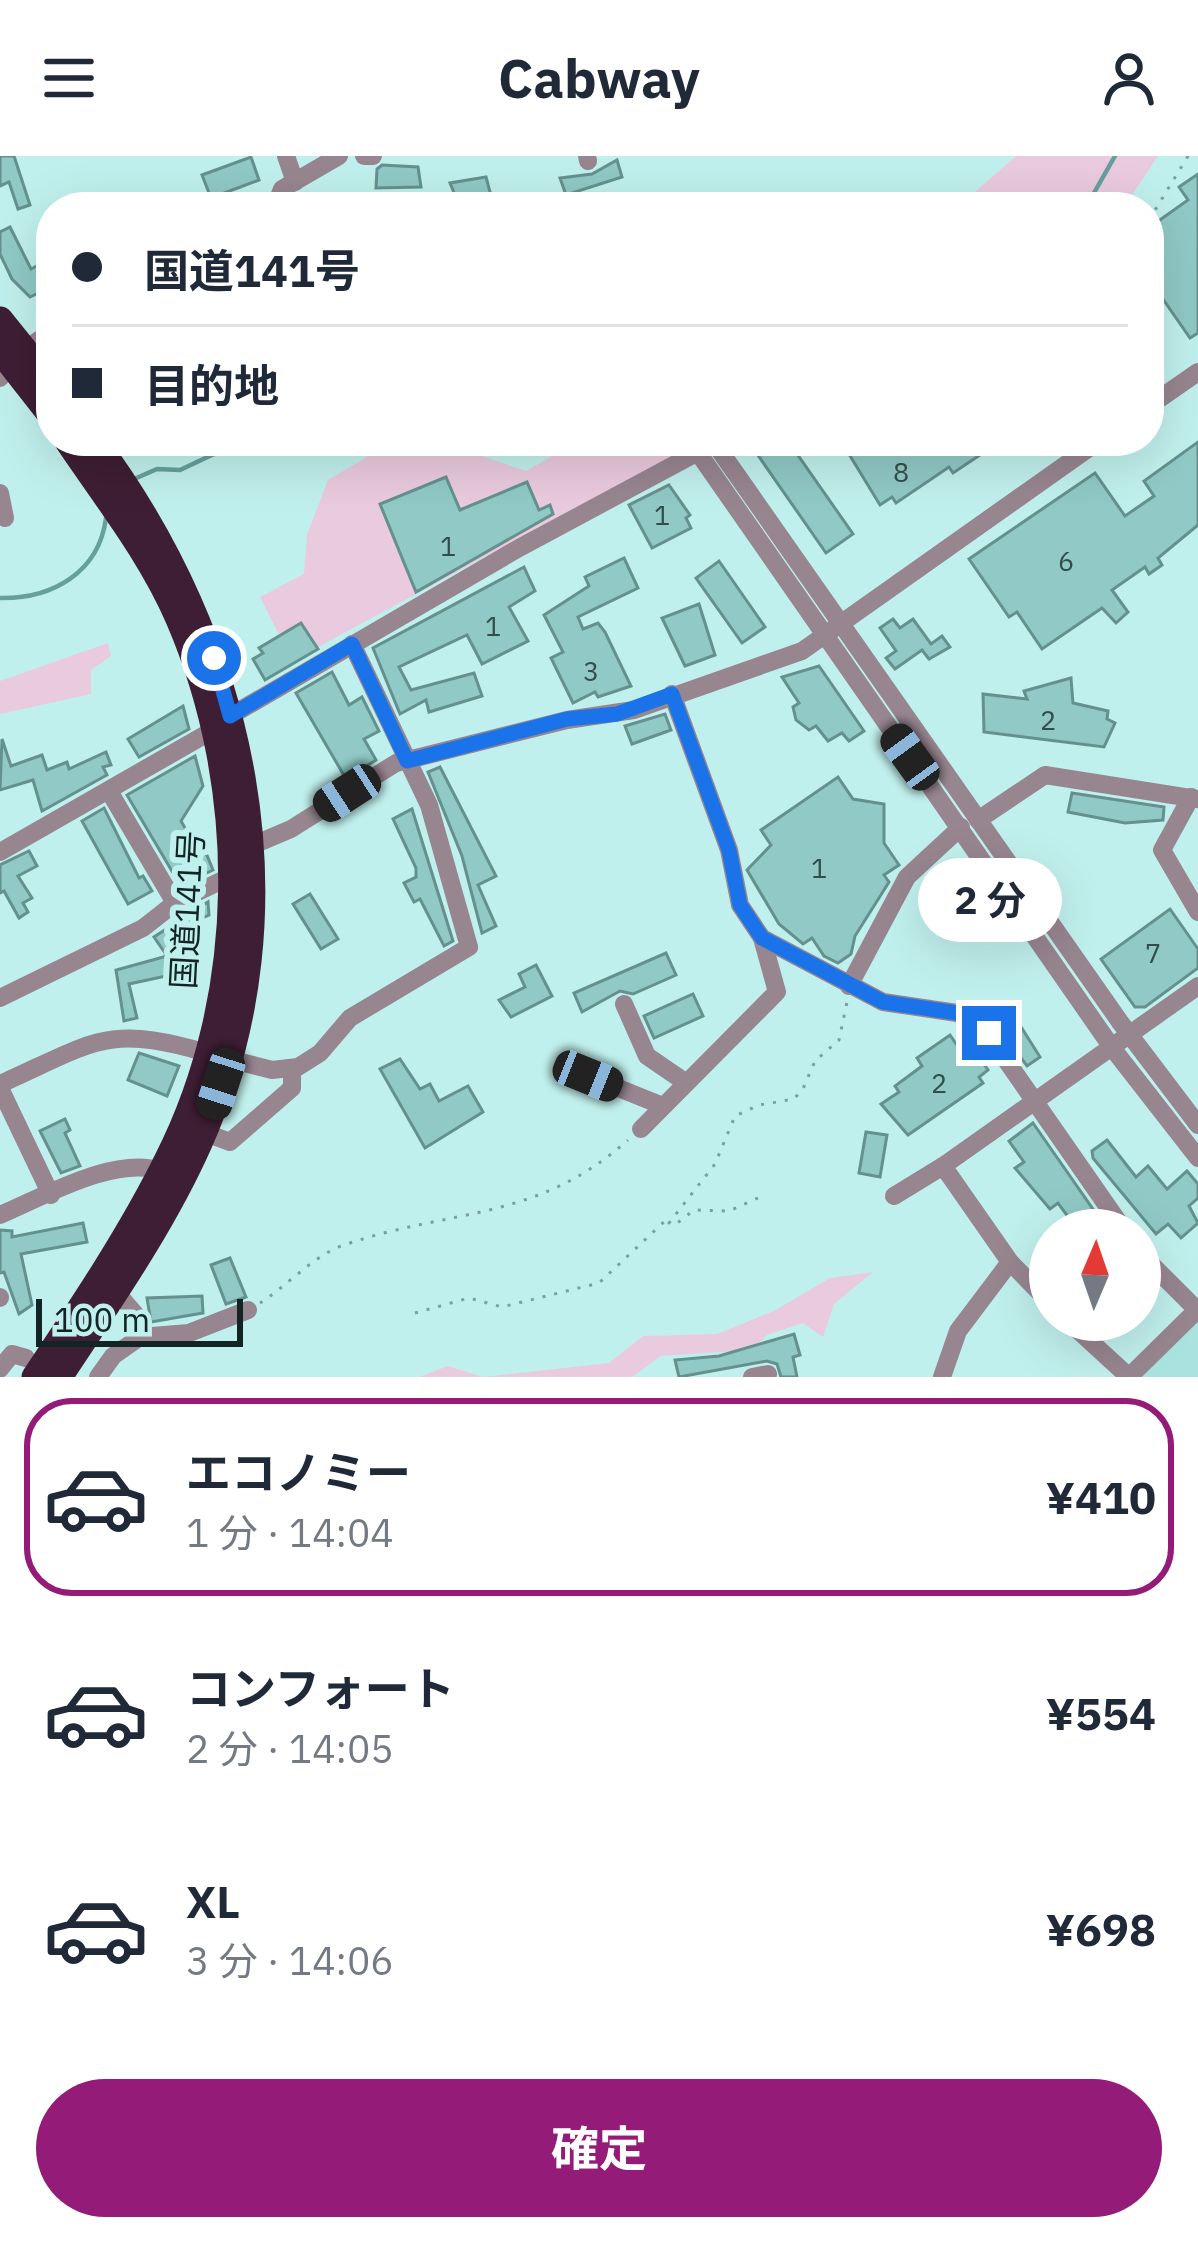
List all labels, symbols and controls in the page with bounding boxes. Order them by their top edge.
text: Cabway [498,43,700,113]
icon: menu [36,45,102,111]
icon: person [1096,45,1162,111]
text: 国道141号 [144,241,360,299]
text: 目的地 [144,356,279,414]
house number: 8 [893,454,909,489]
house number: 1 [654,497,670,532]
house number: 1 [440,528,456,563]
house number: 6 [1058,543,1074,578]
house number: 1 [485,608,501,643]
route start [187,631,241,685]
house number: 3 [583,653,599,688]
house number: 2 [1040,702,1056,737]
car [874,717,946,797]
car [307,758,387,828]
street label: 国道141号 [161,830,212,990]
house number: 1 [811,850,827,885]
callout: 2 分 [917,859,1061,943]
text: 2 分 [954,874,1026,925]
house number: 7 [1145,935,1161,970]
route end [962,1006,1016,1060]
car [193,1044,249,1124]
car [548,1046,628,1106]
house number: 2 [931,1065,947,1100]
north arrow [1029,1209,1161,1341]
map controls [1029,1209,1161,1341]
scale bar [36,1293,243,1346]
text: 100 m [54,1298,150,1341]
icon: car [42,1443,150,1551]
text: エコノミー [186,1443,411,1501]
text: ¥410 [1046,1468,1156,1526]
text: 1 分 · 14:04 [186,1507,394,1558]
icon: car [42,1659,150,1767]
text: コンフォート [186,1659,455,1717]
text: ¥554 [1046,1684,1156,1742]
text: 2 分 · 14:05 [186,1723,394,1774]
text: XL [186,1872,240,1930]
icon: car [42,1875,150,1983]
text: ¥698 [1046,1900,1156,1958]
text: 3 分 · 14:06 [186,1935,394,1986]
button: 確定 [36,2079,1162,2217]

